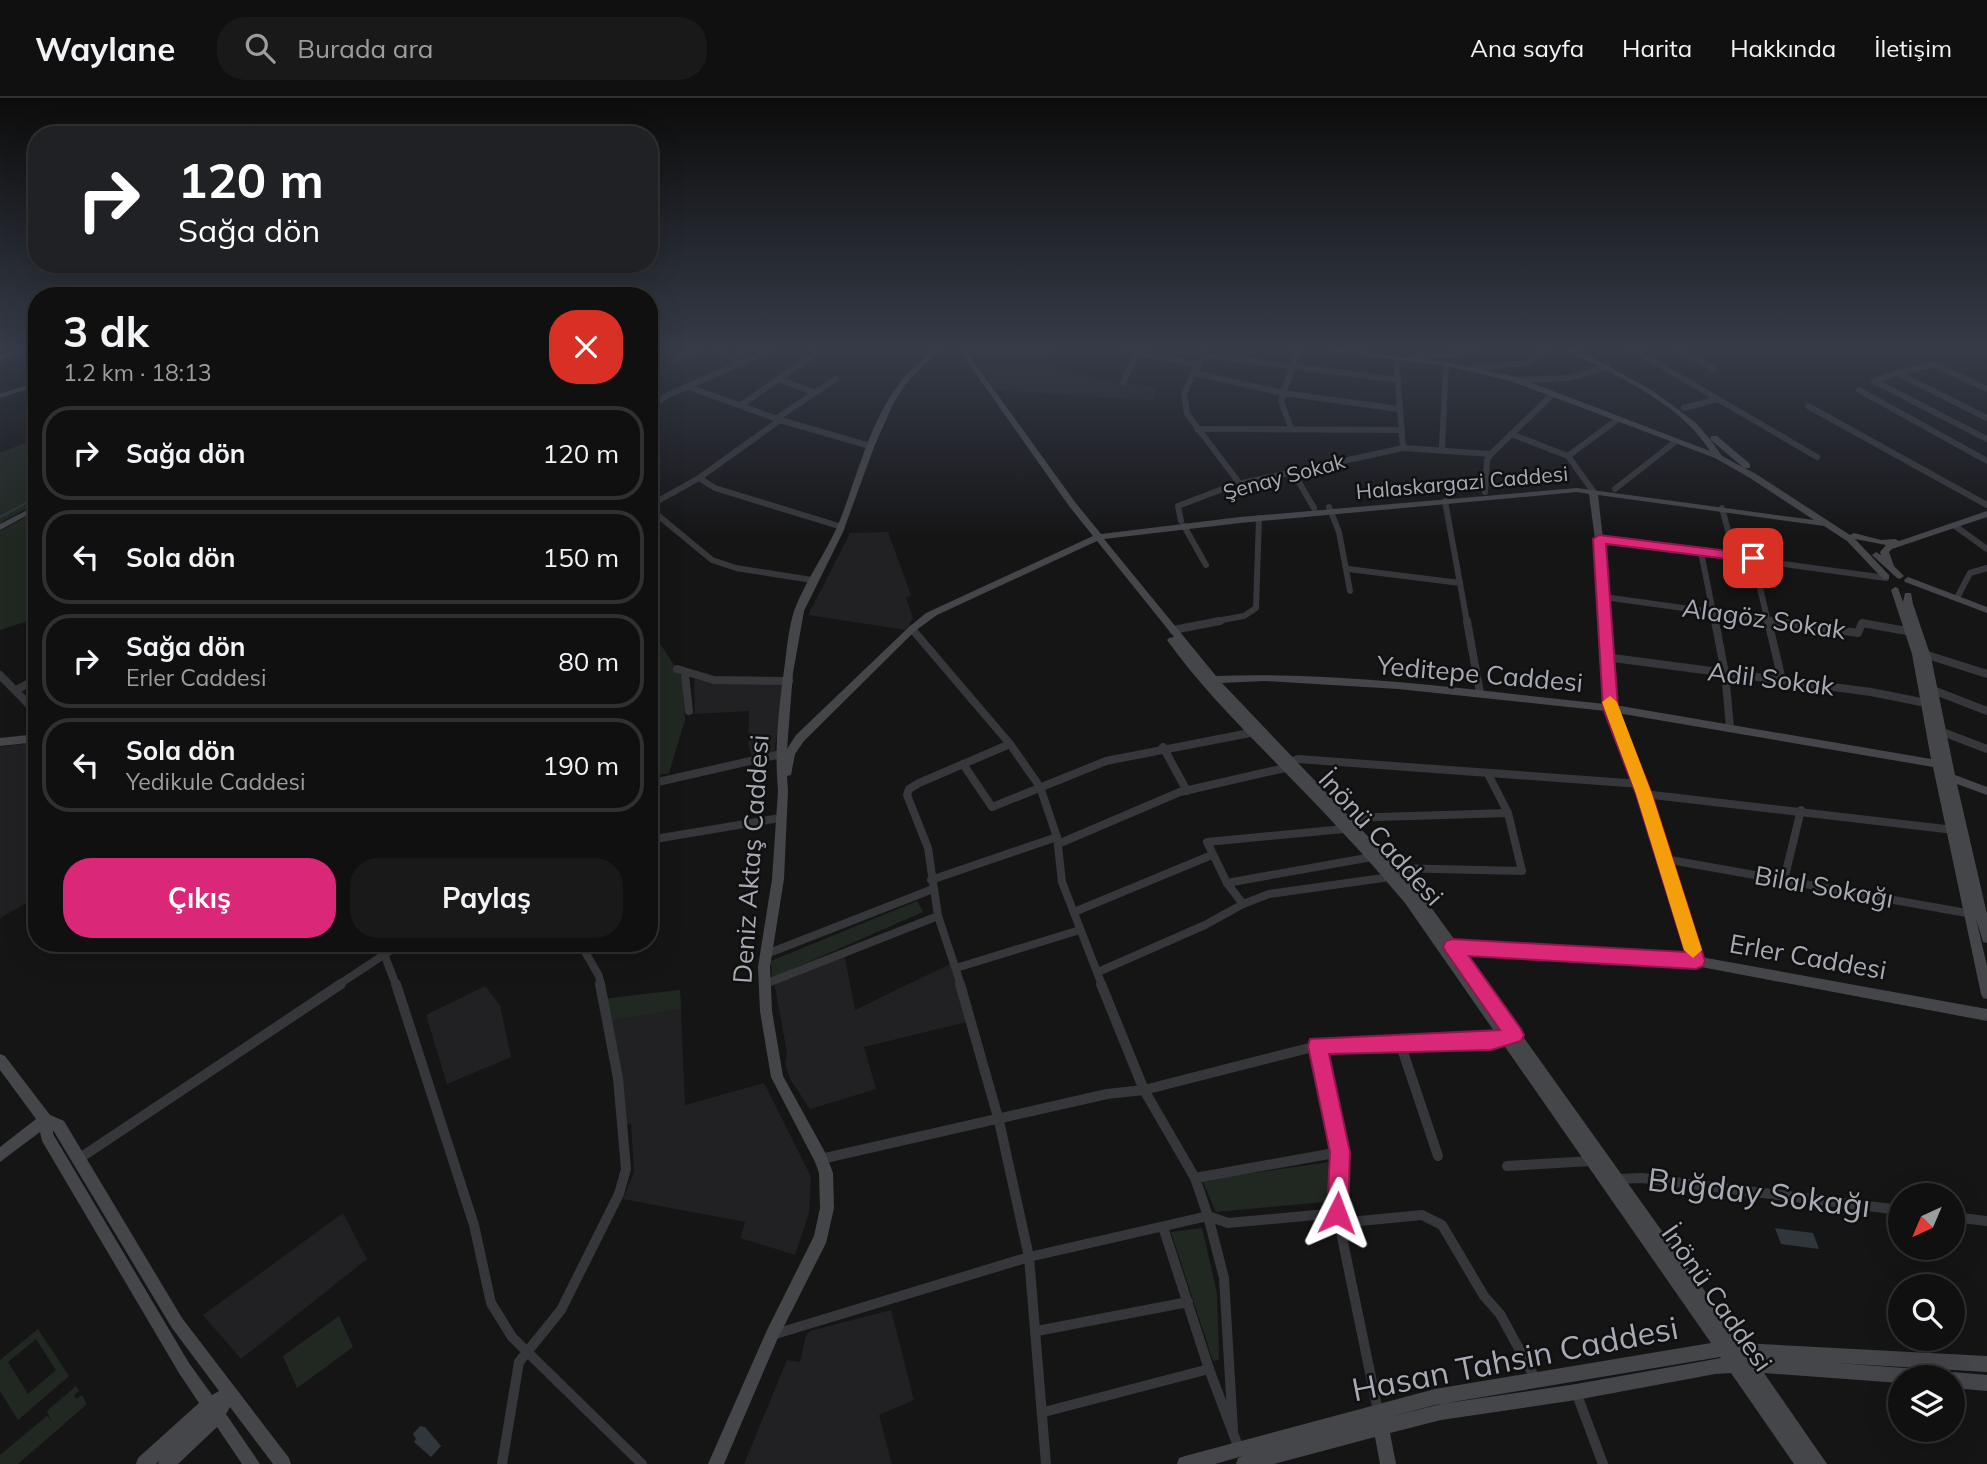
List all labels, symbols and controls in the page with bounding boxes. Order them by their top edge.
search box [217,17,707,80]
text: Waylane [35,28,175,69]
icon: search [241,29,279,67]
text: Burada ara [297,32,433,65]
text: Ana sayfa [1470,33,1584,63]
text: Harita [1622,33,1692,63]
text: Hakkında [1730,33,1836,63]
text: İletişim [1874,33,1952,63]
text: 120 m [178,149,324,210]
icon: right [63,154,154,245]
text: Sağa dön [178,210,320,250]
text: 3 dk [63,305,149,358]
button: close [549,310,623,384]
text: 1.2 km · 18:13 [63,358,212,387]
icon: right [67,434,105,472]
text: Sağa dön [126,437,246,470]
text: 120 m [543,437,619,470]
street label: Şenay Sokak [1220,447,1348,505]
street label: Halaskargazi Caddesi [1355,460,1569,504]
pin [1723,528,1783,588]
icon: left [67,538,105,576]
icon: arrive [1734,539,1772,577]
text: Sola dön [126,541,235,574]
text: 150 m [543,541,619,574]
street label: Alagöz Sokak [1680,591,1849,646]
text: Sağa dön [126,630,246,663]
icon: right [67,642,105,680]
text: 80 m [558,645,619,678]
street label: Yeditepe Caddesi [1375,648,1585,699]
street label: Adil Sokak [1706,654,1837,703]
text: Erler Caddesi [126,663,266,692]
text: Sola dön [126,734,235,767]
street label: Deniz Aktaş Caddesi [725,734,776,984]
icon: left [67,746,105,784]
text: 190 m [543,749,619,782]
street label: İnönü Caddesi [1312,763,1451,912]
text: Yedikule Caddesi [126,767,305,796]
button: Çıkış [63,858,336,938]
button: Paylaş [350,858,623,938]
street label: Bilal Sokağı [1752,858,1896,915]
street label: Erler Caddesi [1727,926,1889,987]
street label: Buğday Sokağı [1646,1159,1873,1225]
position arrow [1300,1176,1374,1250]
north arrow [1888,1183,1965,1260]
map controls [1888,1183,1965,1442]
street label: İnönü Caddesi [1655,1218,1780,1377]
button: search [1888,1274,1965,1351]
street label: Hasan Tahsin Caddesi [1348,1307,1681,1409]
button: layers [1888,1365,1965,1442]

